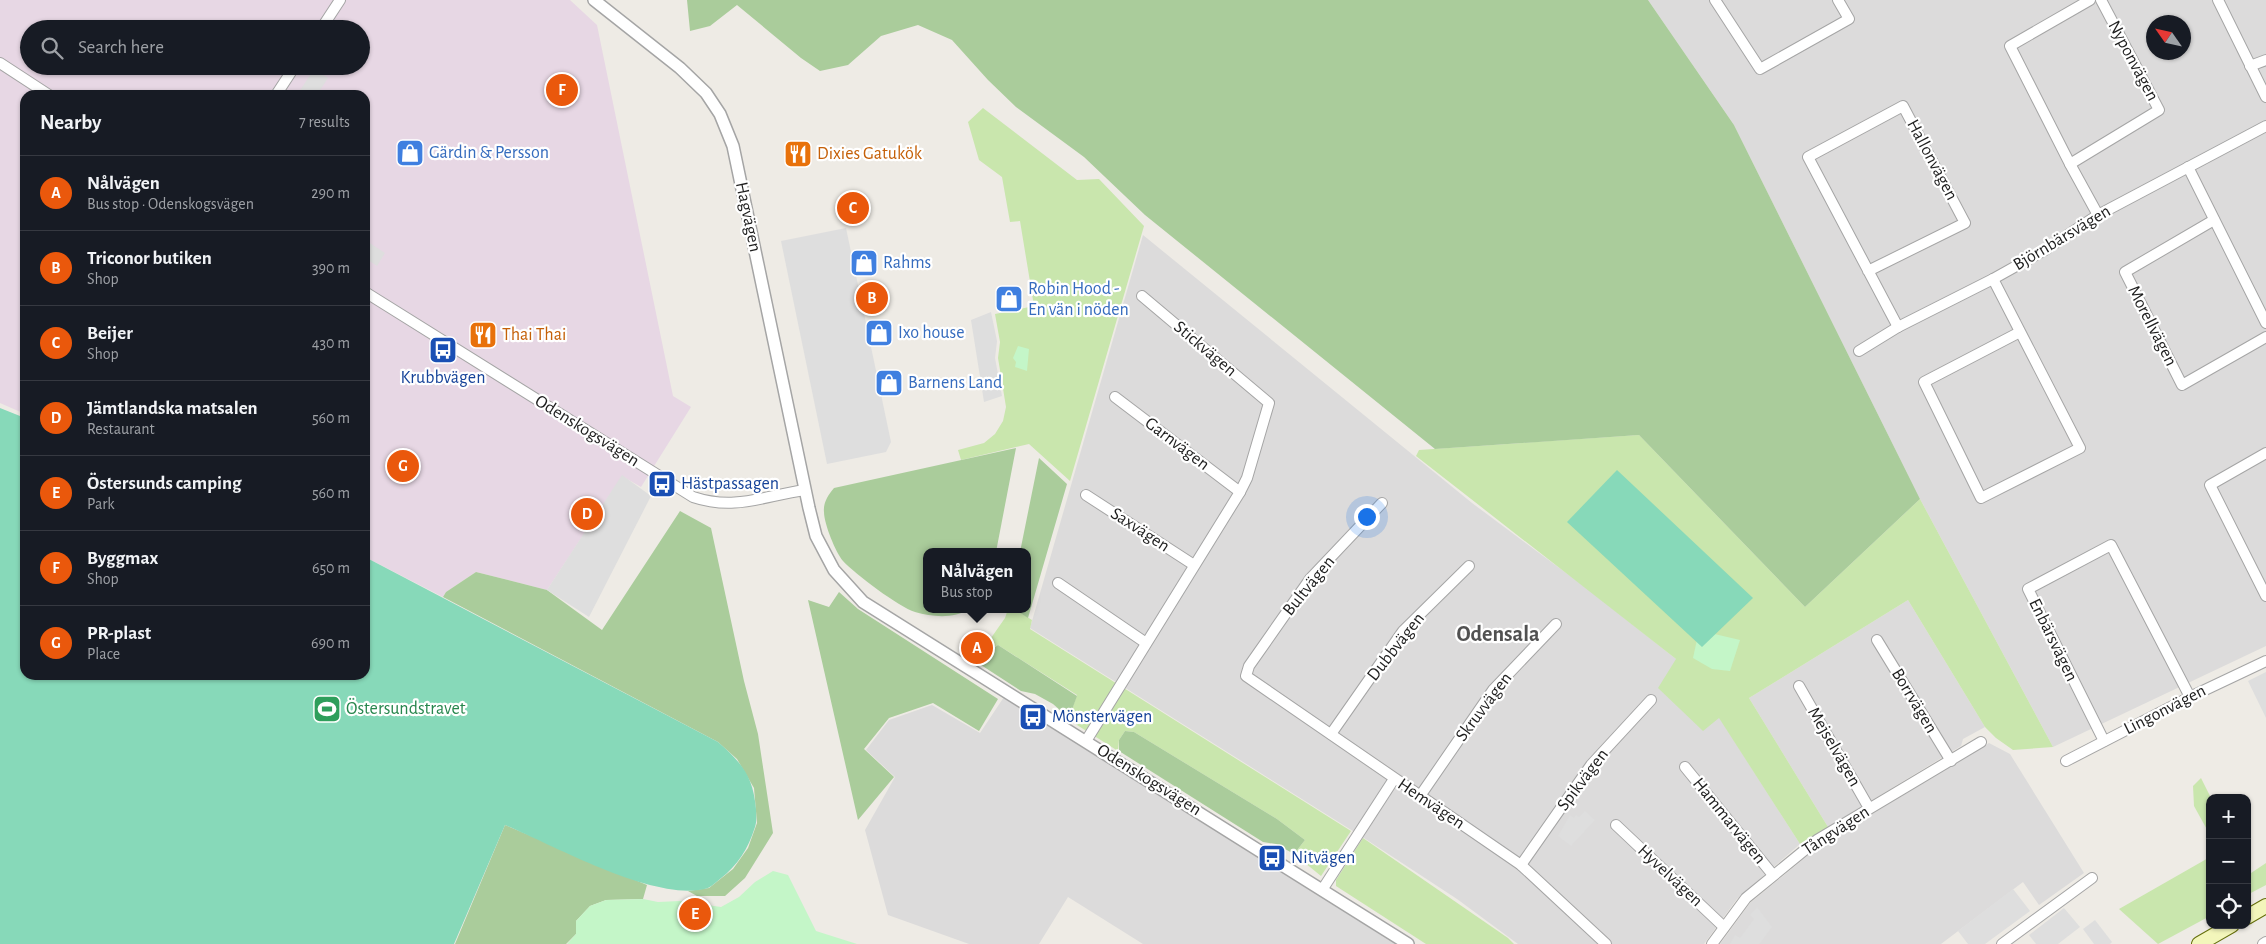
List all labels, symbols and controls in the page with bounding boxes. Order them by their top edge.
north arrow [2146,15,2191,60]
street label: Nyponvägen [2104,18,2162,104]
search box [20,20,370,75]
icon: search [38,34,66,62]
text: Search here [78,38,164,57]
pin: F [546,71,578,109]
text: Nearby [40,112,101,133]
text: 7 results [299,114,350,130]
street label: Hallonvägen [1903,117,1961,203]
shop icon: Gärdin & Persson [395,138,425,168]
restaurant icon: Dixies Gatukök [783,139,813,169]
place label: Gärdin & Persson [429,144,549,162]
place label: Dixies Gatukök [817,145,923,163]
text: Nålvägen [87,174,160,193]
street label: Hagvägen [732,180,764,254]
text: A [51,185,61,201]
text: 290 m [311,185,350,201]
pin: C [837,189,869,227]
text: Bus stop · Odenskogsvägen [87,196,254,212]
street label: Björnbärsvägen [2010,202,2114,274]
shop icon: Rahms [849,248,879,278]
text: Triconor butiken [87,249,212,268]
place label: Rahms [883,254,931,272]
text: B [51,260,61,276]
text: 390 m [312,260,350,276]
text: Shop [87,271,119,287]
pin: B [856,279,888,317]
place label: Robin Hood - En vän i nöden [1028,280,1129,319]
street label: Morellvägen [2124,283,2180,369]
shop icon: Robin Hood - En vän i nöden [994,284,1024,314]
shop icon: Ixo house [864,318,894,348]
street label: Stickvägen [1170,318,1240,380]
restaurant icon: Thai Thai [468,320,498,350]
text: Beijer [87,324,133,343]
place label: Ixo house [898,324,965,342]
place label: Thai Thai [502,326,566,344]
text: C [52,335,60,351]
text: 430 m [312,335,350,351]
bus stop icon: Krubbvägen [428,335,458,365]
text: Shop [87,346,119,362]
shop icon: Barnens Land [874,368,904,398]
place label: Krubbvägen [401,369,485,387]
place label: Barnens Land [908,374,1002,392]
street label: Odenskogsvägen [532,392,642,470]
text: Jämtlandska matsalen [87,399,258,418]
text: D [51,410,61,426]
text: 560 m [312,410,350,426]
street label: Garnvägen [1141,414,1213,474]
text: Restaurant [87,421,155,437]
pin: G [387,447,419,485]
bus stop icon: Hästpassagen [647,469,677,499]
text: Östersunds camping [87,474,242,493]
place label: Hästpassagen [681,475,779,493]
text: E [52,485,60,501]
text: 560 m [312,485,350,501]
pin: D [571,495,603,533]
text: Park [87,496,115,512]
street label: Saxvägen [1107,504,1173,556]
your location [1354,504,1380,530]
popup [923,548,1031,613]
text: Byggmax [87,549,158,568]
street label: Bultvägen [1280,553,1338,619]
text: F [52,560,60,576]
text: 650 m [312,560,350,576]
text: Nålvägen [941,562,1013,581]
text: Shop [87,571,119,587]
text: Bus stop [941,584,993,600]
street label: Enbärsvägen [2025,596,2081,684]
street label: Dubbvägen [1364,610,1428,684]
district label: Odensala [1456,623,1540,645]
text: PR-plast [87,624,151,643]
pin: A [961,629,993,667]
text: G [51,635,61,651]
text: 690 m [311,635,350,651]
text: Place [87,646,120,662]
street label: Borrvägen [1888,666,1940,736]
street label: Skruvvägen [1452,669,1516,745]
street label: Lingonvägen [2121,682,2209,738]
sports icon: Östersundstravet [312,694,342,724]
place label: Östersundstravet [346,698,466,718]
bus stop icon: Mönstervägen [1018,702,1048,732]
street label: Mejselvägen [1804,704,1864,790]
place label: Mönstervägen [1052,708,1152,726]
street label: Odenskogsvägen [1094,741,1204,819]
street label: Spikvägen [1554,746,1612,814]
street label: Hemvägen [1394,775,1468,833]
street label: Hammarvägen [1689,775,1769,867]
map controls [2206,794,2251,929]
button: + [2206,794,2251,839]
street label: Tångvägen [1799,803,1873,859]
button: − [2206,839,2251,884]
street label: Hyvelvägen [1634,842,1706,910]
bus stop icon: Nitvägen [1257,843,1287,873]
place label: Nitvägen [1291,849,1355,867]
button: locate [2206,884,2251,929]
pin: E [679,895,711,933]

